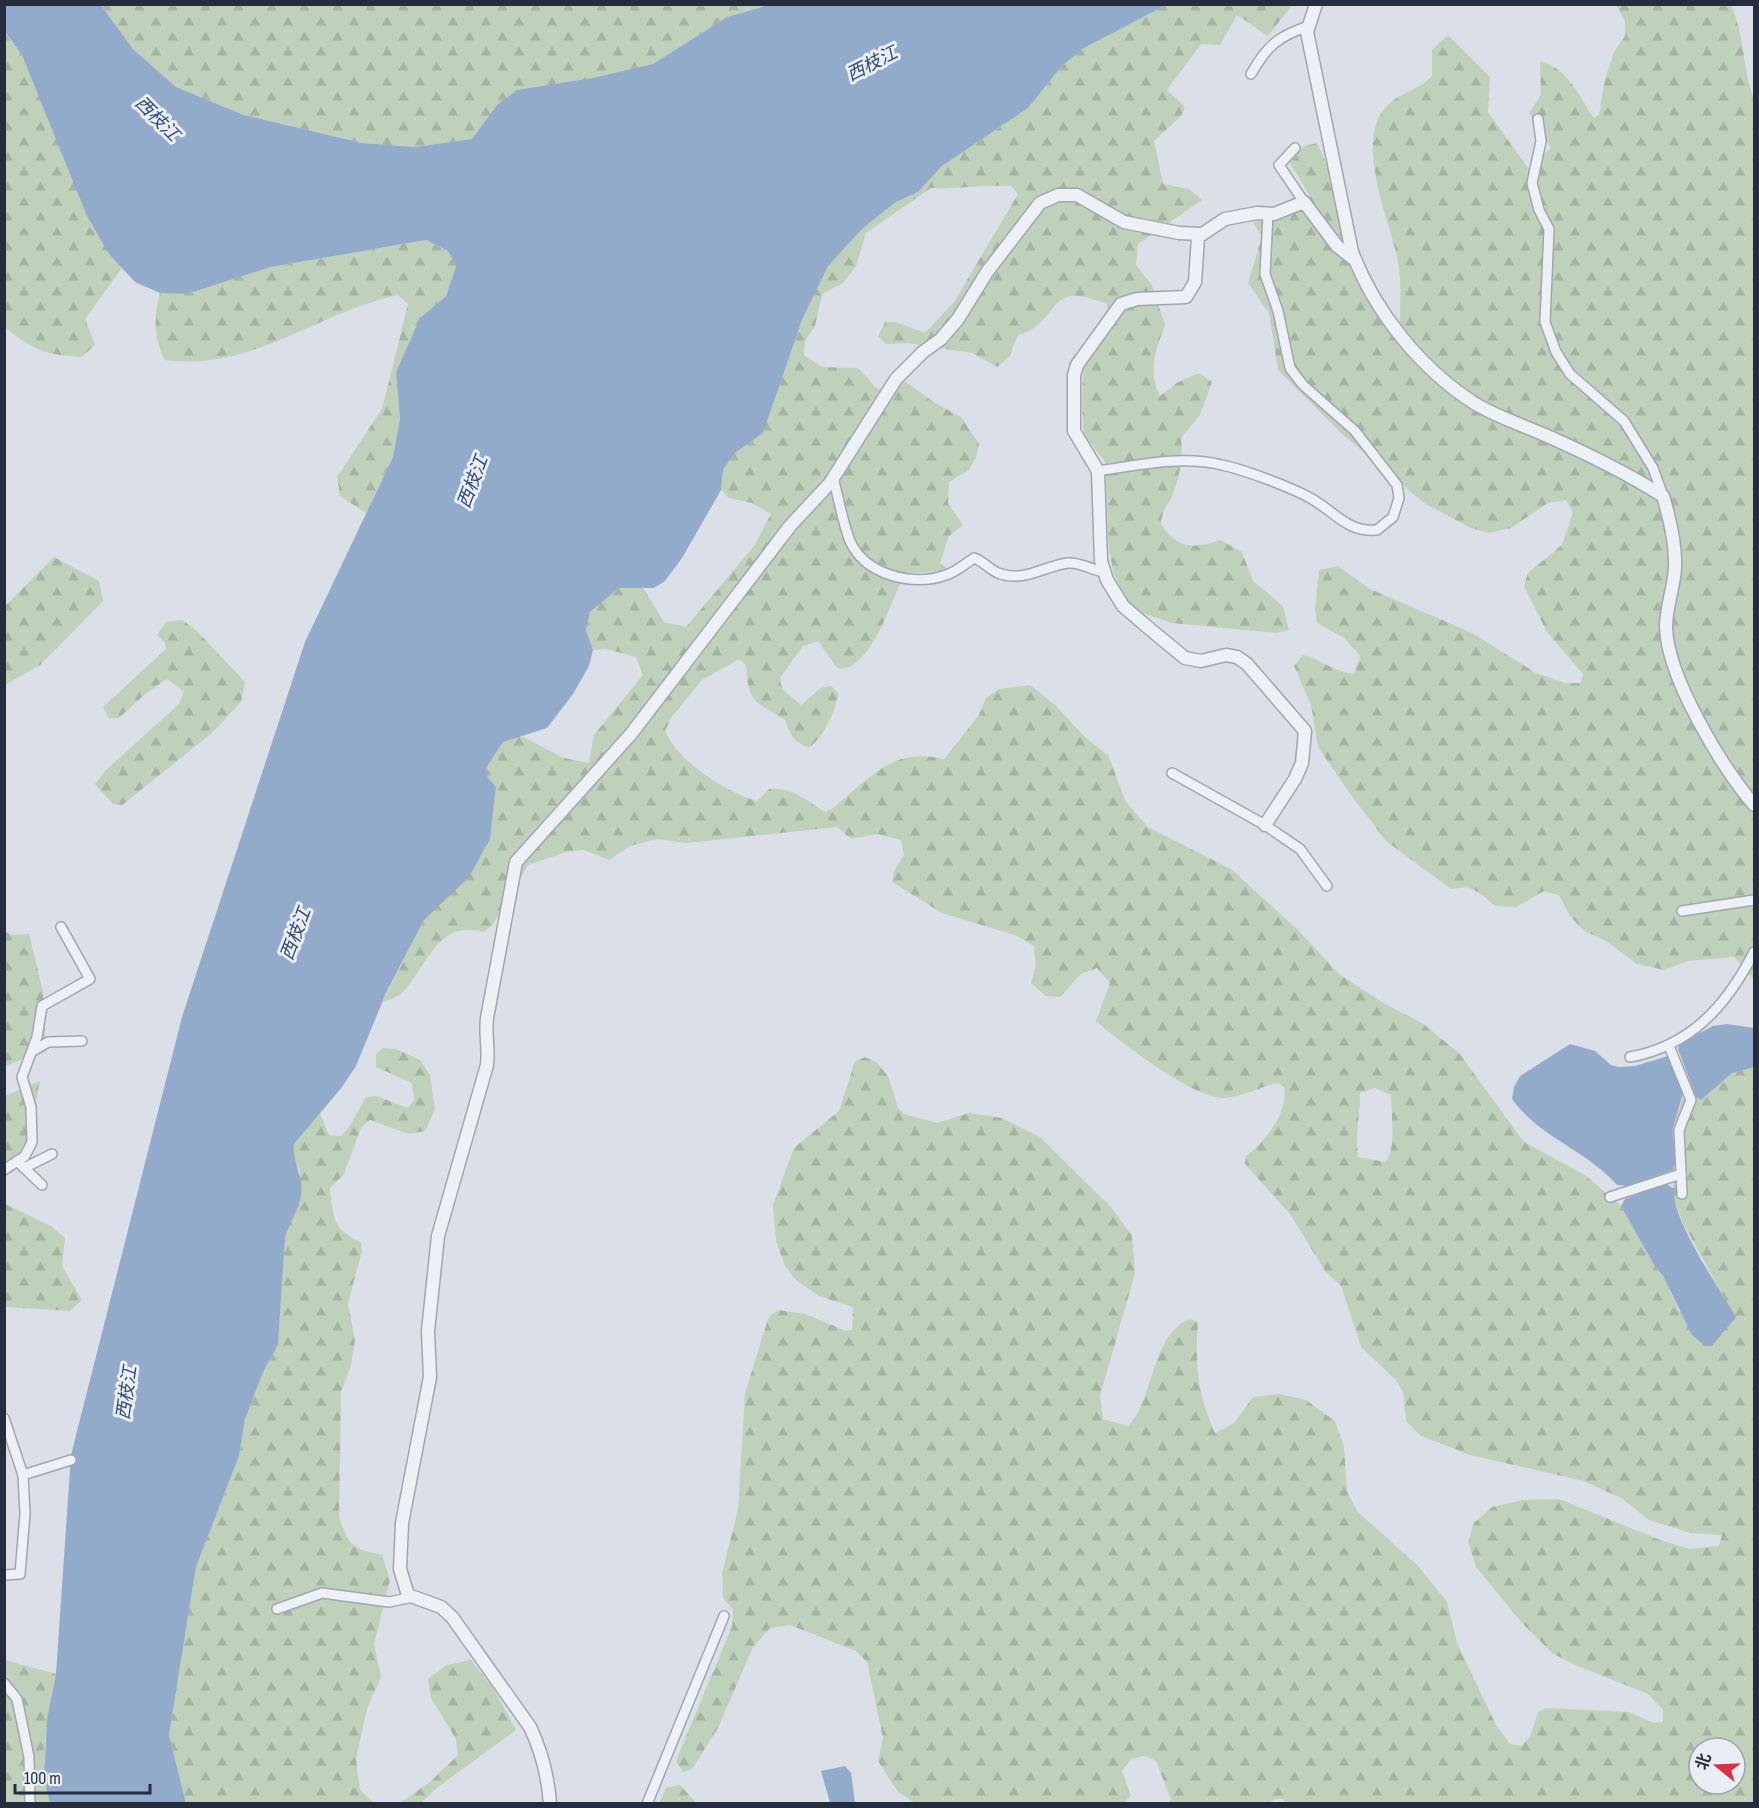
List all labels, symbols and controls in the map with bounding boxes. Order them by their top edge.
water label: 西枝江 [843,41,903,86]
water label: 西枝江 [130,92,185,147]
water label: 西枝江 [454,451,493,511]
water label: 西枝江 [277,903,316,963]
water label: 西枝江 [113,1363,141,1421]
north arrow [1687,1736,1747,1796]
text: 北 [1693,1751,1716,1772]
scale bar [15,1757,150,1795]
text: 100 m [24,1768,61,1789]

